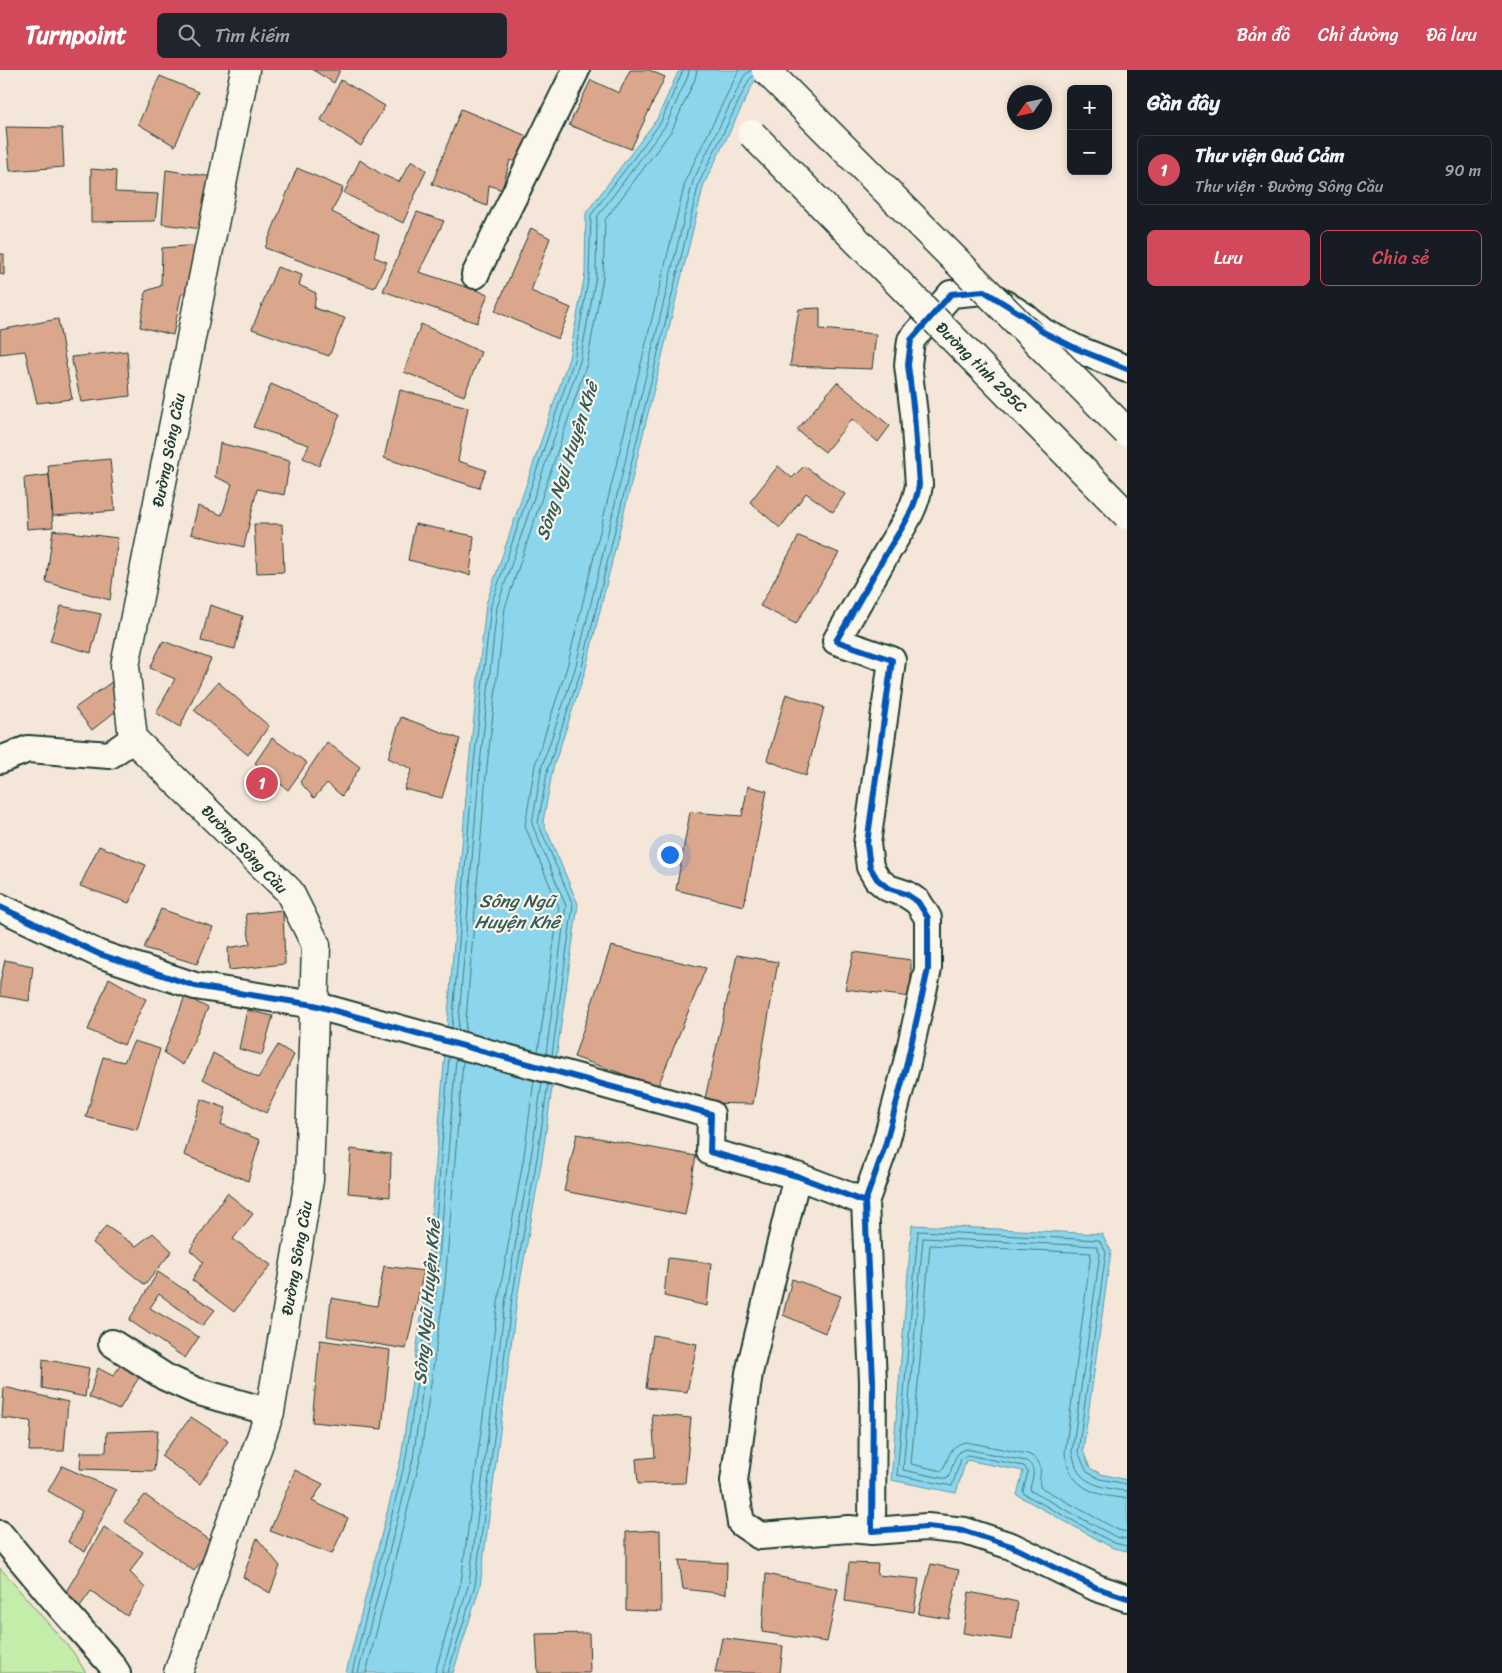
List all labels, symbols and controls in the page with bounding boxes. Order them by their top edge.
search box [157,13,507,58]
text: Turnpoint [25,14,127,56]
text: Tìm kiếm [215,19,290,52]
text: Bản đồ [1237,19,1290,51]
text: Chỉ đường [1318,19,1399,51]
text: Đã lưu [1427,19,1477,51]
icon: search [175,21,203,49]
text: Gần đây [1147,84,1220,122]
north arrow [1007,85,1052,130]
map controls [1067,85,1112,175]
button: + [1067,85,1112,130]
button: − [1067,130,1112,175]
text: Thư viện Quả Cảm [1195,139,1344,172]
text: 1 [1161,156,1167,185]
text: 90 m [1445,156,1481,185]
text: Thư viện · Đường Sông Cầu [1195,172,1383,201]
button: Lưu [1147,230,1310,286]
button: Chia sẻ [1320,230,1482,286]
street label: Đường tỉnh 295C [929,314,1035,420]
water label: Sông Ngũ Huyện Khê [526,375,609,544]
street label: Đường Sông Cầu [143,390,194,510]
pin: 1 [246,764,278,802]
street label: Đường Sông Cầu [194,798,295,901]
your location [657,842,683,868]
water label: Sông Ngũ Huyện Khê [475,885,562,938]
street label: Đường Sông Cầu [272,1198,321,1317]
water label: Sông Ngũ Huyện Khê [404,1216,450,1386]

